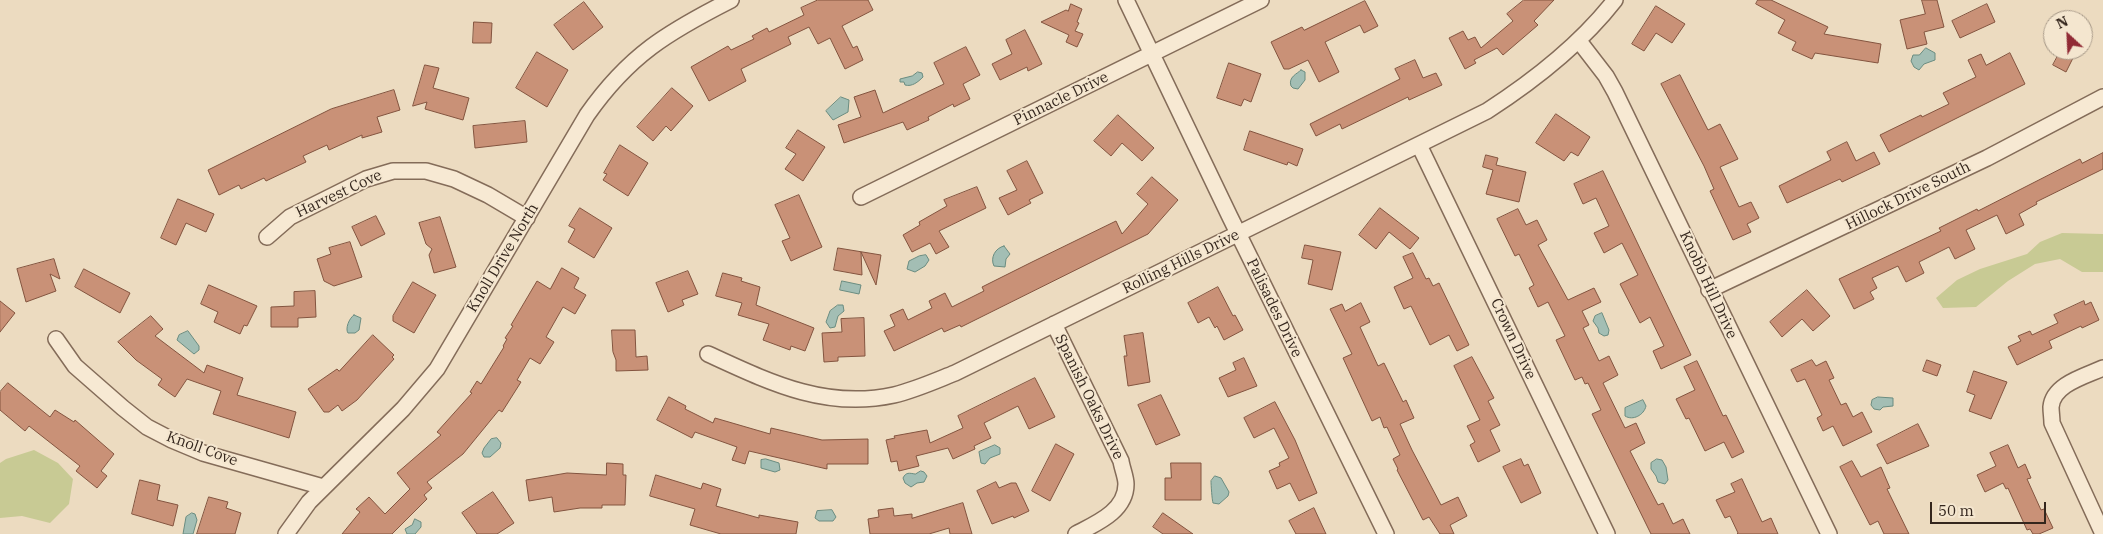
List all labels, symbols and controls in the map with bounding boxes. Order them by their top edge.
north arrow [2043,10,2093,60]
text: N [2053,12,2071,33]
street label: Pinnacle Drive [1011,68,1111,130]
street label: Hillock Drive South [1843,158,1973,234]
street label: Harvest Cove [293,166,385,222]
street label: Knoll Drive North [463,200,543,316]
street label: Rolling Hills Drive [1120,226,1242,298]
street label: Knobb Hill Drive [1675,228,1741,342]
street label: Palisades Drive [1242,256,1306,360]
street label: Crown Drive [1486,296,1540,382]
street label: Spanish Oaks Drive [1051,331,1127,463]
street label: Knoll Cove [164,428,240,470]
scale bar [1933,492,2049,524]
text: 50 m [1938,501,1974,520]

